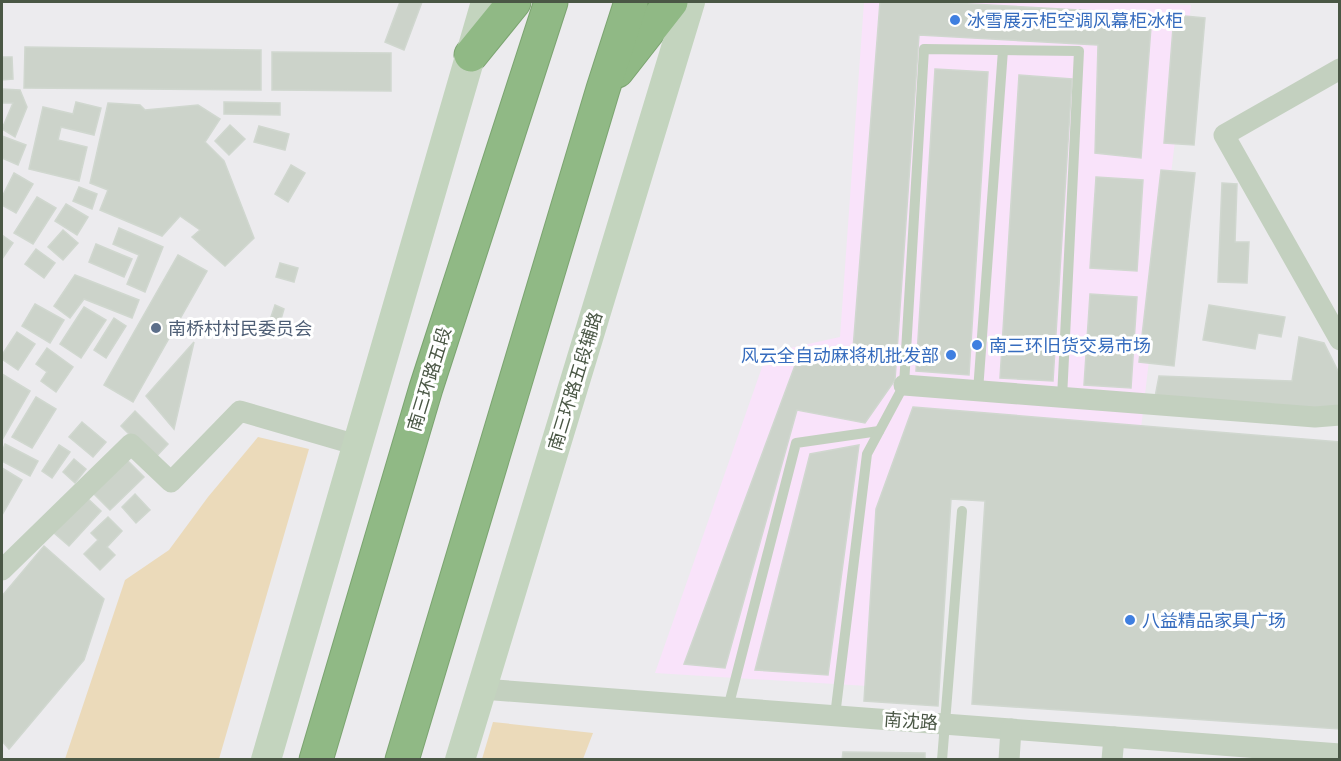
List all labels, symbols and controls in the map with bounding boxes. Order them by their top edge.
place label: 冰雪展示柜空调风幕柜冰柜 [967,7,1183,34]
marker: 冰雪展示柜空调风幕柜冰柜 [948,13,962,27]
street label: 南三环路五段辅路 [541,308,609,454]
place label: 南桥村村民委员会 [168,315,312,342]
marker: 南桥村村民委员会 [149,321,163,335]
street label: 南三环路五段 [400,323,458,435]
place label: 南三环旧货交易市场 [989,332,1151,359]
marker: 南三环旧货交易市场 [970,338,984,352]
place label: 风云全自动麻将机批发部 [741,342,939,369]
marker: 风云全自动麻将机批发部 [944,348,958,362]
place label: 八益精品家具广场 [1142,607,1286,634]
marker: 八益精品家具广场 [1123,613,1137,627]
street label: 南沈路 [883,706,939,736]

